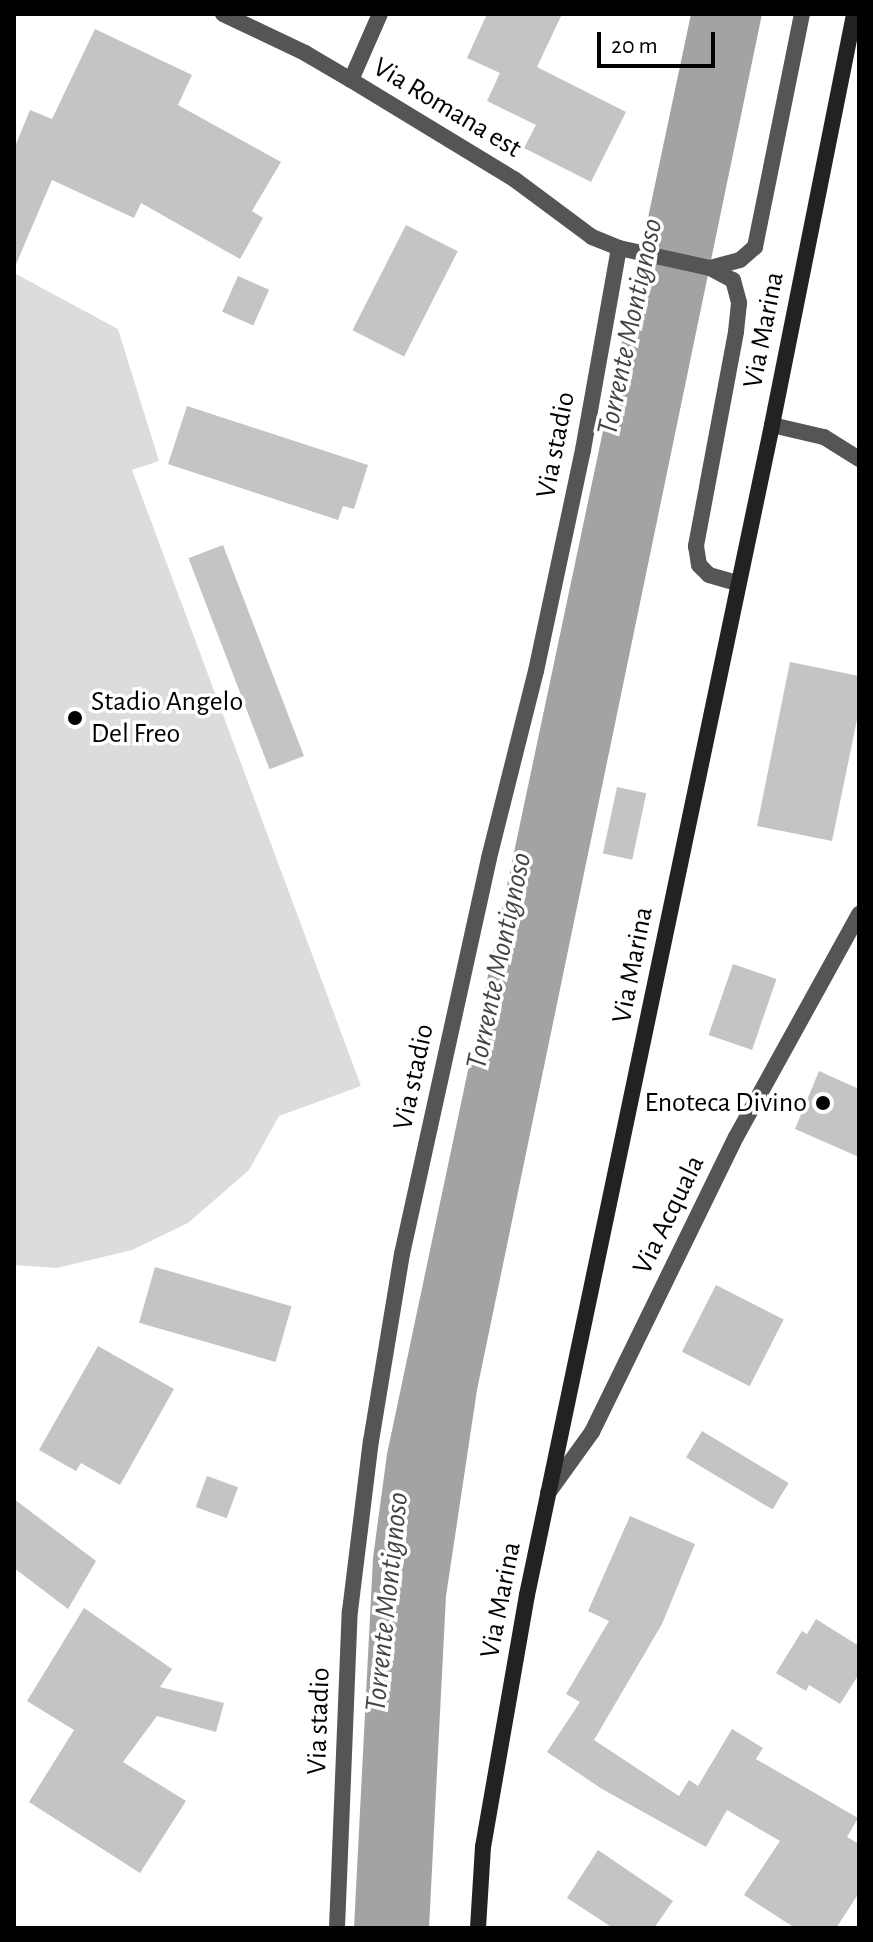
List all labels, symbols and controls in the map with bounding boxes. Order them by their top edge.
scale bar [601,16,719,66]
text: 20 m [611,34,658,58]
street label: Via Romana est [367,50,527,166]
water label: Torrente Montignoso [589,215,671,439]
street label: Via Marina [736,269,792,391]
street label: Via stadio [529,389,583,501]
place label: Stadio Angelo Del Freo [91,685,243,751]
marker: Stadio Angelo Del Freo [66,709,84,727]
water label: Torrente Montignoso [458,849,540,1073]
street label: Via Marina [605,904,661,1026]
street label: Via stadio [386,1021,442,1133]
place label: Enoteca Divino [644,1086,807,1120]
marker: Enoteca Divino [814,1094,832,1112]
street label: Via Acquala [626,1150,712,1280]
water label: Torrente Montignoso [358,1490,416,1714]
street label: Via Marina [473,1539,529,1661]
street label: Via stadio [300,1667,338,1775]

